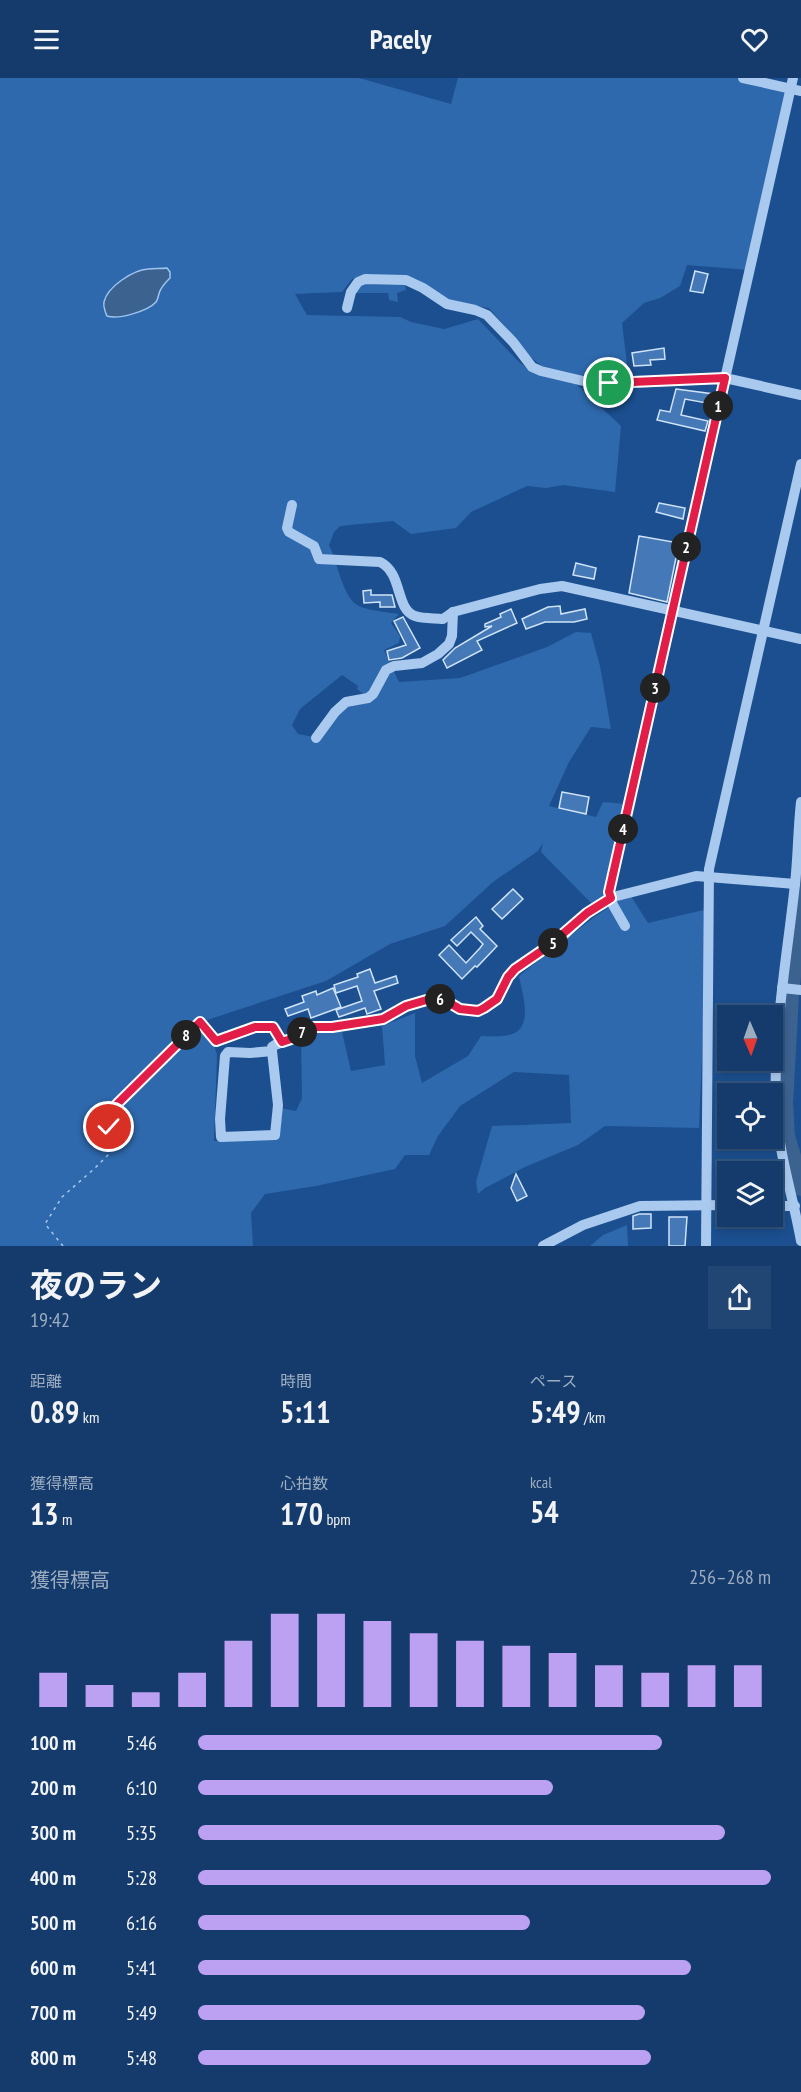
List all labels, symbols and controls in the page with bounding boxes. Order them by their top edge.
text: Pacely [370,22,431,56]
icon: menu [30,23,63,56]
icon: heart [738,23,771,56]
pin [583,357,634,408]
icon: arrive [592,366,625,399]
pin: 1 [703,391,733,421]
text: 1 [714,396,722,416]
pin: 2 [671,532,701,562]
text: 2 [682,537,690,557]
pin: 3 [640,673,670,703]
text: 3 [651,678,659,698]
pin: 4 [608,814,638,844]
text: 4 [619,819,627,839]
pin: 5 [538,928,568,958]
text: 5 [549,933,557,953]
pin: 6 [425,984,455,1014]
text: 6 [436,989,444,1009]
north arrow [717,1005,783,1071]
map controls [717,1005,783,1227]
pin: 7 [287,1017,317,1047]
pin: 8 [171,1020,201,1050]
text: 7 [298,1022,306,1042]
text: 8 [182,1025,190,1045]
button: locate [717,1083,783,1149]
pin [83,1101,134,1152]
icon: check [92,1110,125,1143]
button: layers [717,1161,783,1227]
text: 夜のラン [30,1263,162,1306]
button: share [708,1266,771,1329]
text: 19:42 [30,1307,70,1333]
text: 距離 [30,1371,62,1391]
text: 時間 [280,1371,312,1391]
text: ペース [530,1371,577,1391]
text: 0.89 [30,1392,79,1431]
text: 5:11 [280,1392,331,1431]
text: 5:49 [530,1392,581,1431]
text: km [79,1407,99,1427]
text: /km [581,1407,605,1427]
text: kcal [530,1472,552,1492]
text: 獲得標高 [30,1473,94,1493]
text: 心拍数 [280,1473,328,1493]
text: 54 [530,1492,559,1531]
text: 13 [30,1494,59,1533]
text: 170 [280,1494,323,1533]
text: m [59,1509,73,1529]
text: bpm [323,1509,351,1529]
text: 256–268 m [689,1564,771,1590]
text: 獲得標高 [30,1567,110,1593]
text: 100 m [30,1730,76,1756]
text: 5:46 [126,1730,157,1756]
text: 200 m [30,1775,76,1801]
text: 6:10 [126,1775,157,1801]
text: 300 m [30,1820,76,1846]
text: 5:35 [126,1820,157,1846]
text: 400 m [30,1865,76,1891]
text: 5:28 [126,1865,157,1891]
text: 500 m [30,1910,76,1936]
text: 6:16 [126,1910,157,1936]
text: 600 m [30,1955,76,1981]
text: 5:41 [126,1955,157,1981]
text: 700 m [30,2000,76,2026]
text: 5:49 [126,2000,157,2026]
text: 800 m [30,2045,76,2071]
text: 5:48 [126,2045,157,2071]

